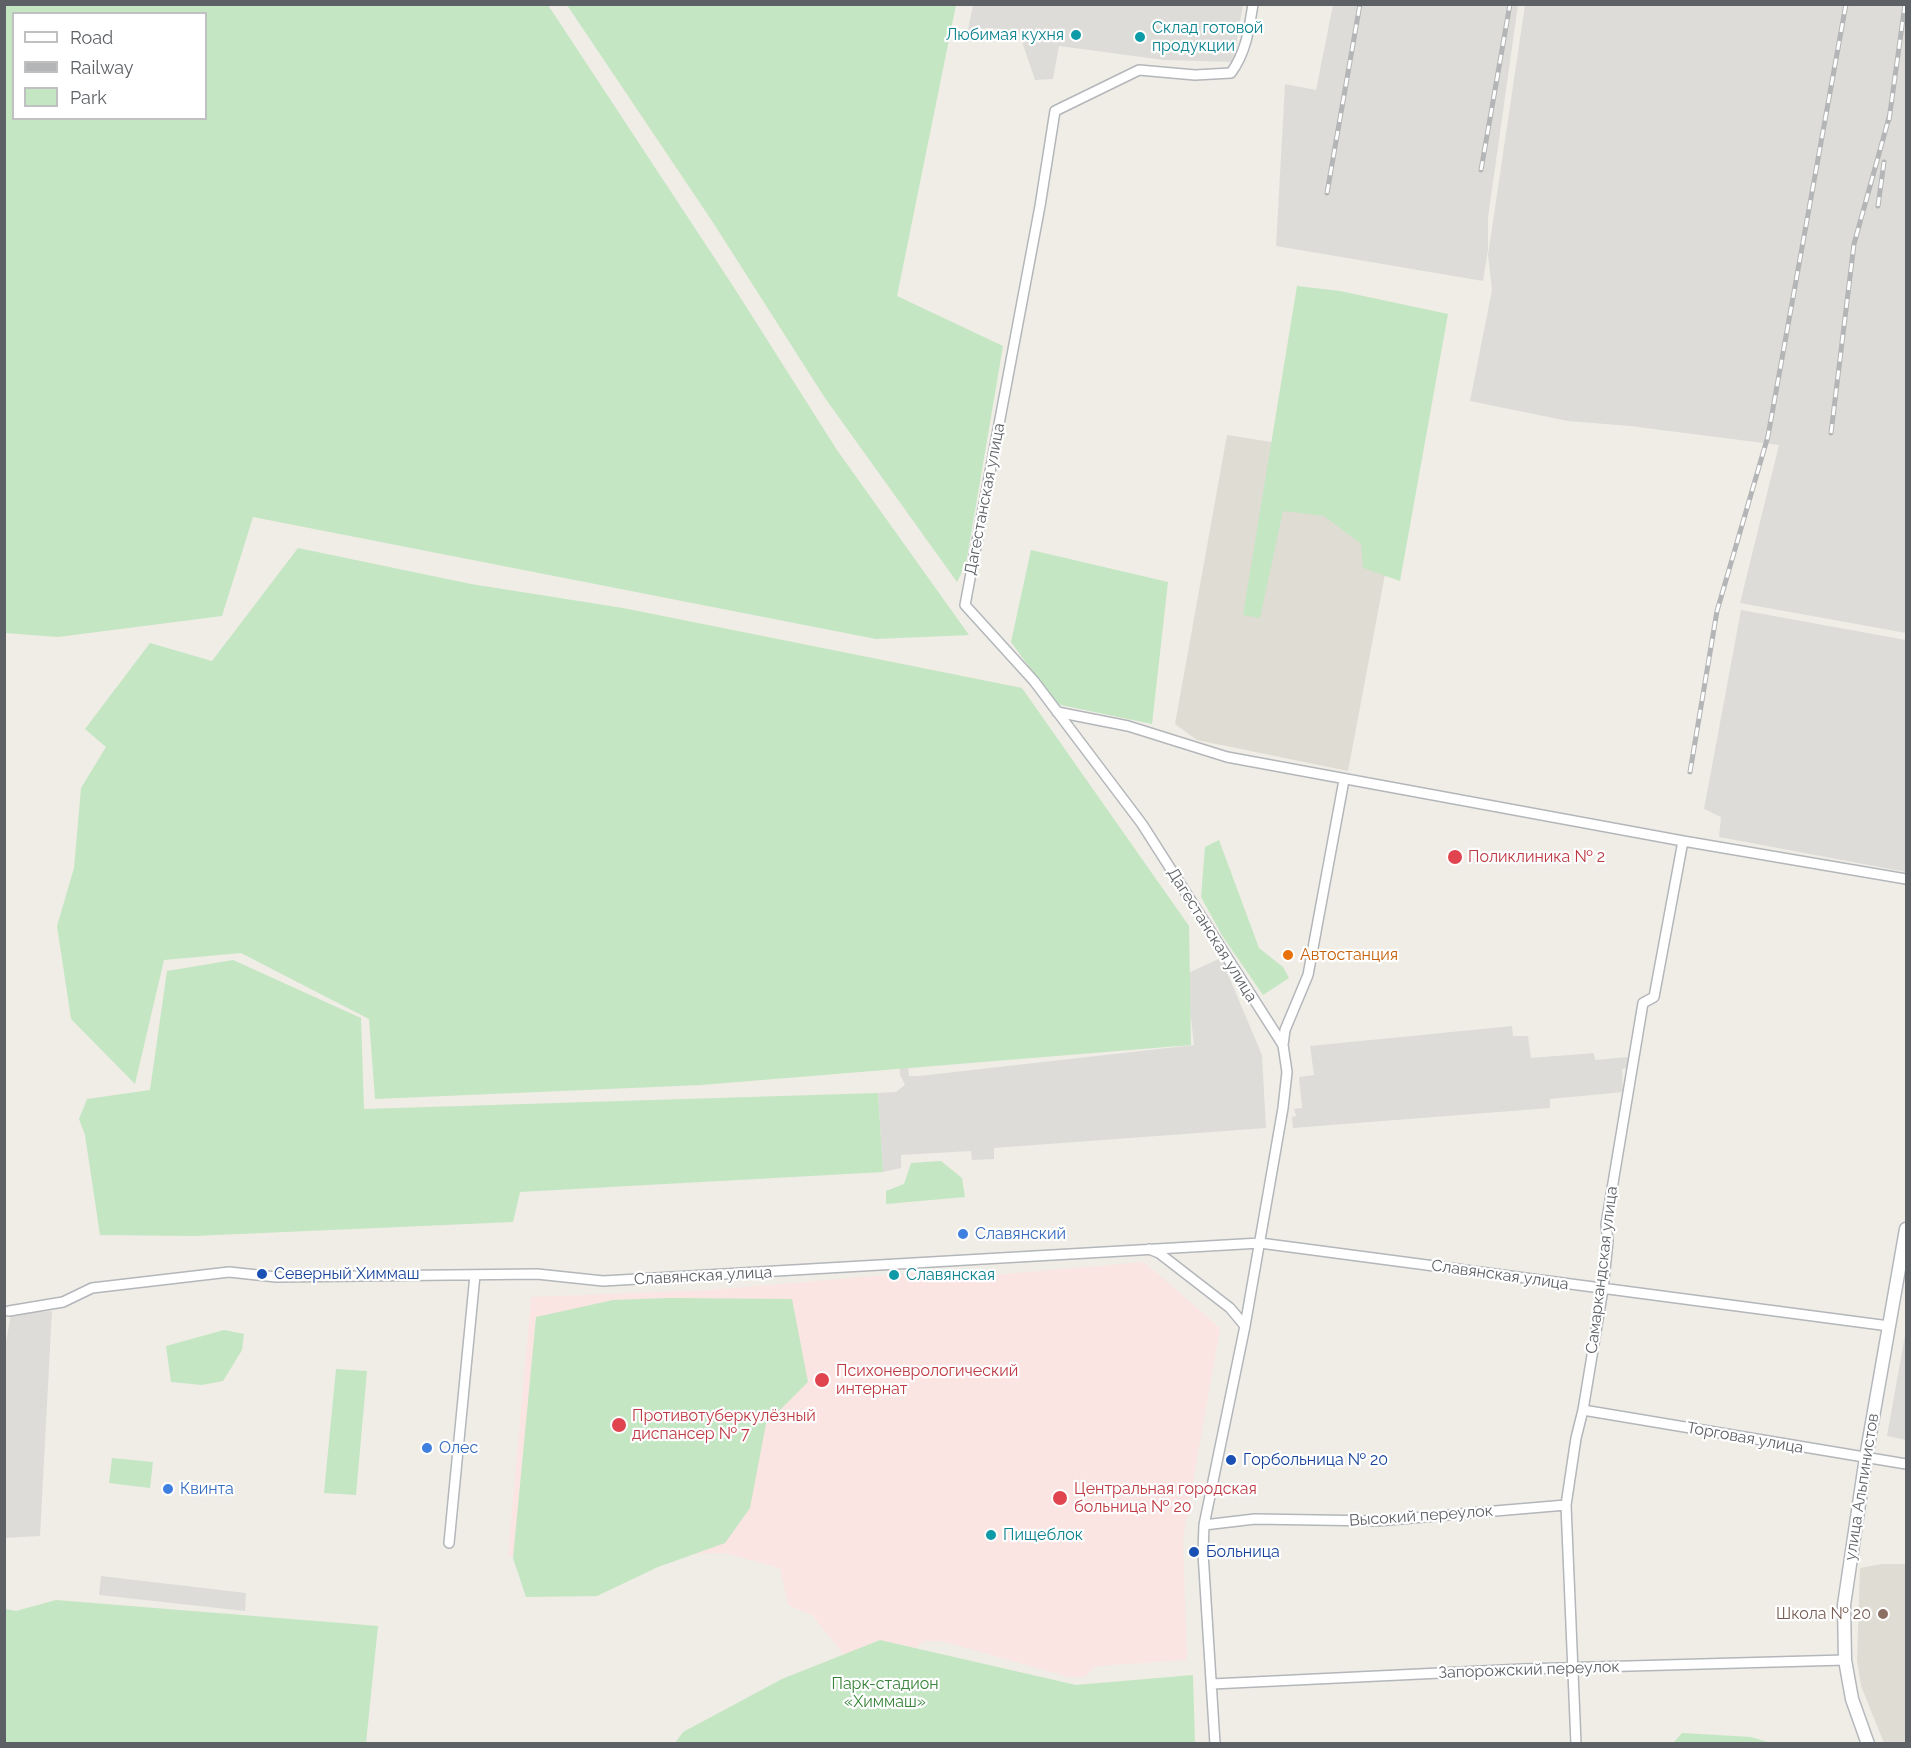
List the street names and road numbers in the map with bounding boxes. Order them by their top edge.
street label: Дагестанская улица [961,421,1009,577]
street label: Дагестанская улица [1163,864,1261,1006]
street label: Самаркандская улица [1582,1185,1622,1355]
street label: Славянская улица [1430,1256,1570,1294]
street label: Славянская улица [633,1263,773,1289]
street label: улица Альпинистов [1841,1412,1883,1562]
street label: Торговая улица [1685,1418,1805,1458]
street label: Высокий переулок [1348,1501,1494,1531]
street label: Запорожский переулок [1438,1657,1620,1683]

